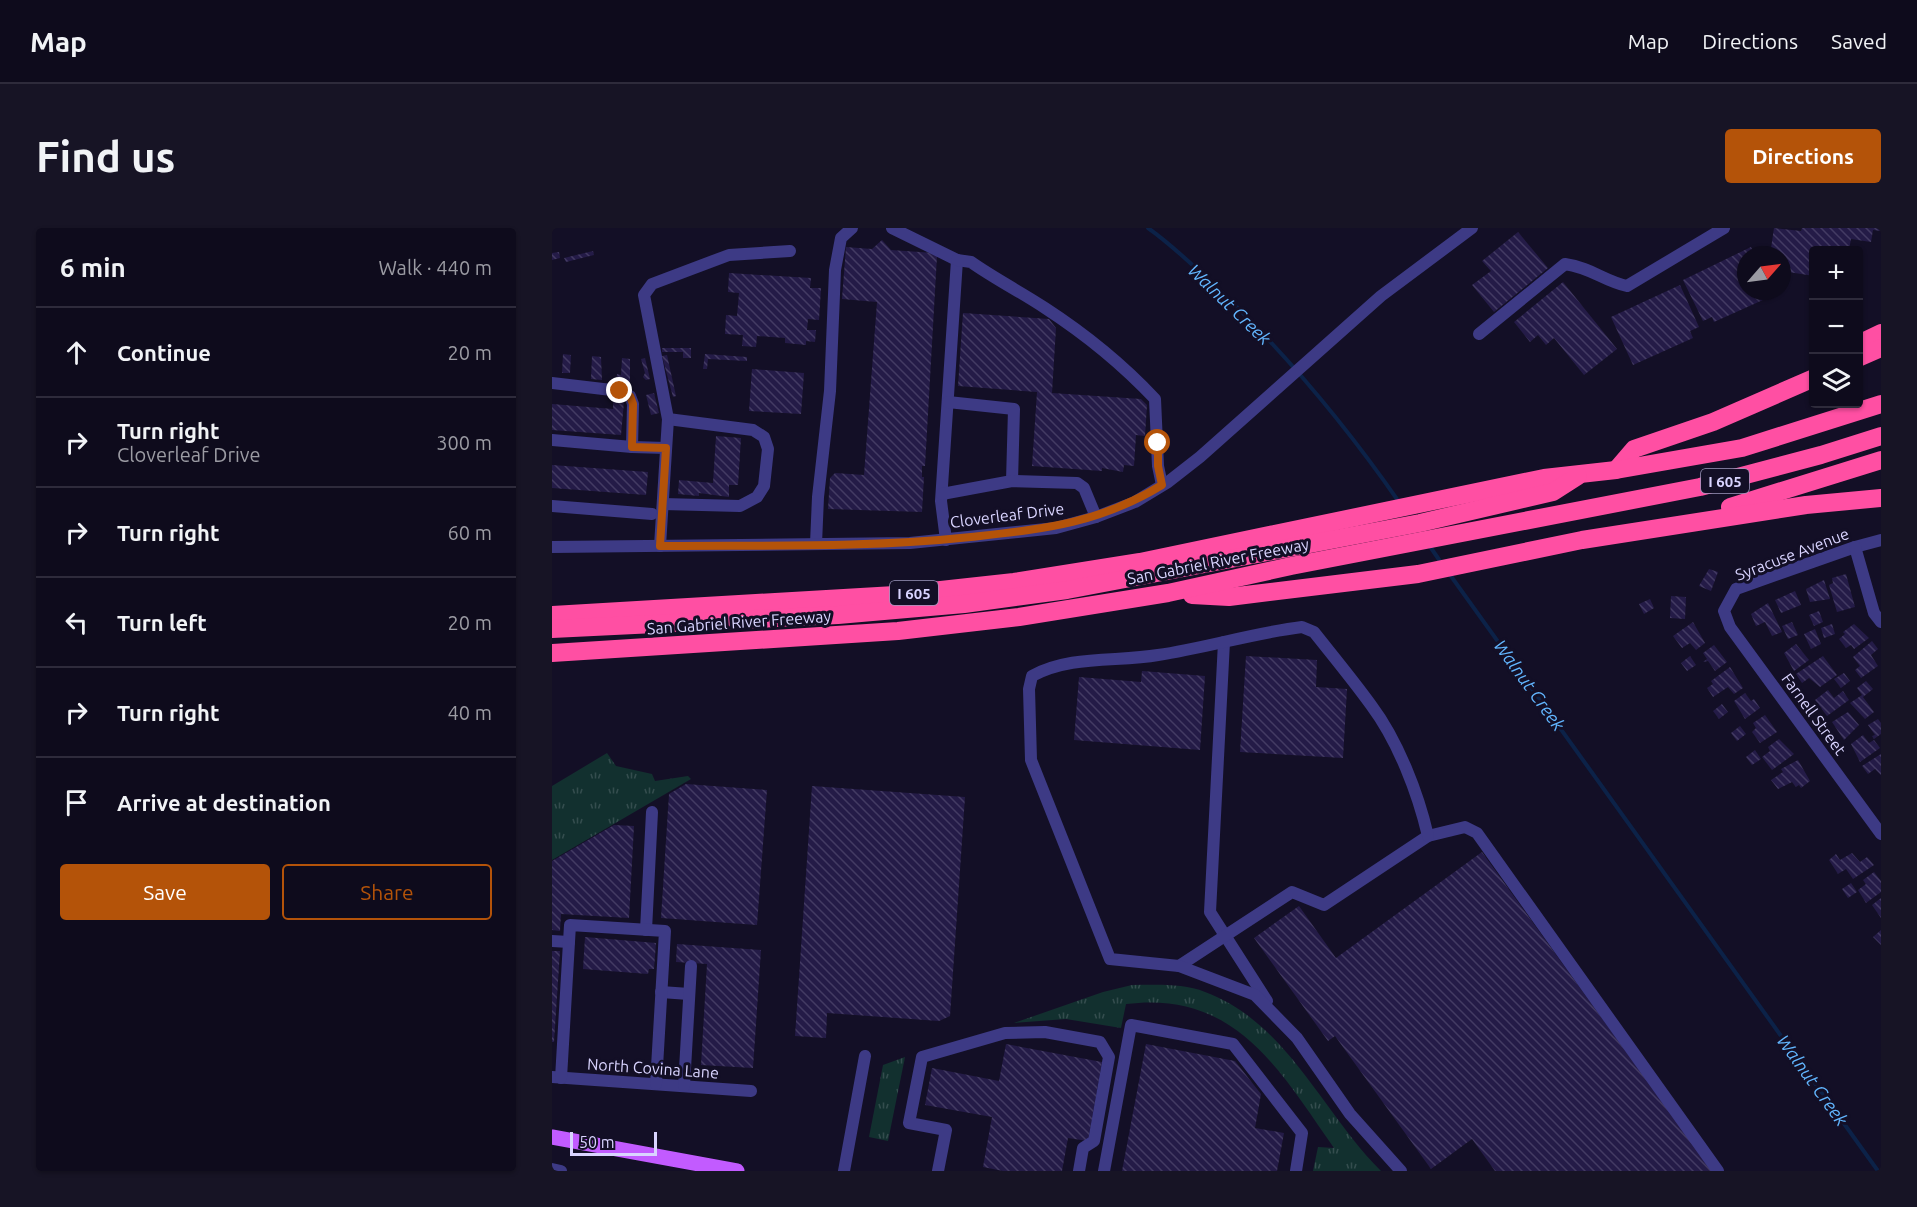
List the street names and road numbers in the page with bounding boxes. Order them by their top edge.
road number: I 605 [1701,469,1749,493]
street label: Cloverleaf Drive [949,499,1065,531]
street label: Syracuse Avenue [1733,524,1851,584]
street label: San Gabriel River Freeway [1126,534,1311,587]
road number: I 605 [890,581,938,605]
street label: San Gabriel River Freeway [646,607,832,637]
street label: Farnell Street [1778,670,1850,759]
street label: North Covina Lane [586,1054,720,1082]

